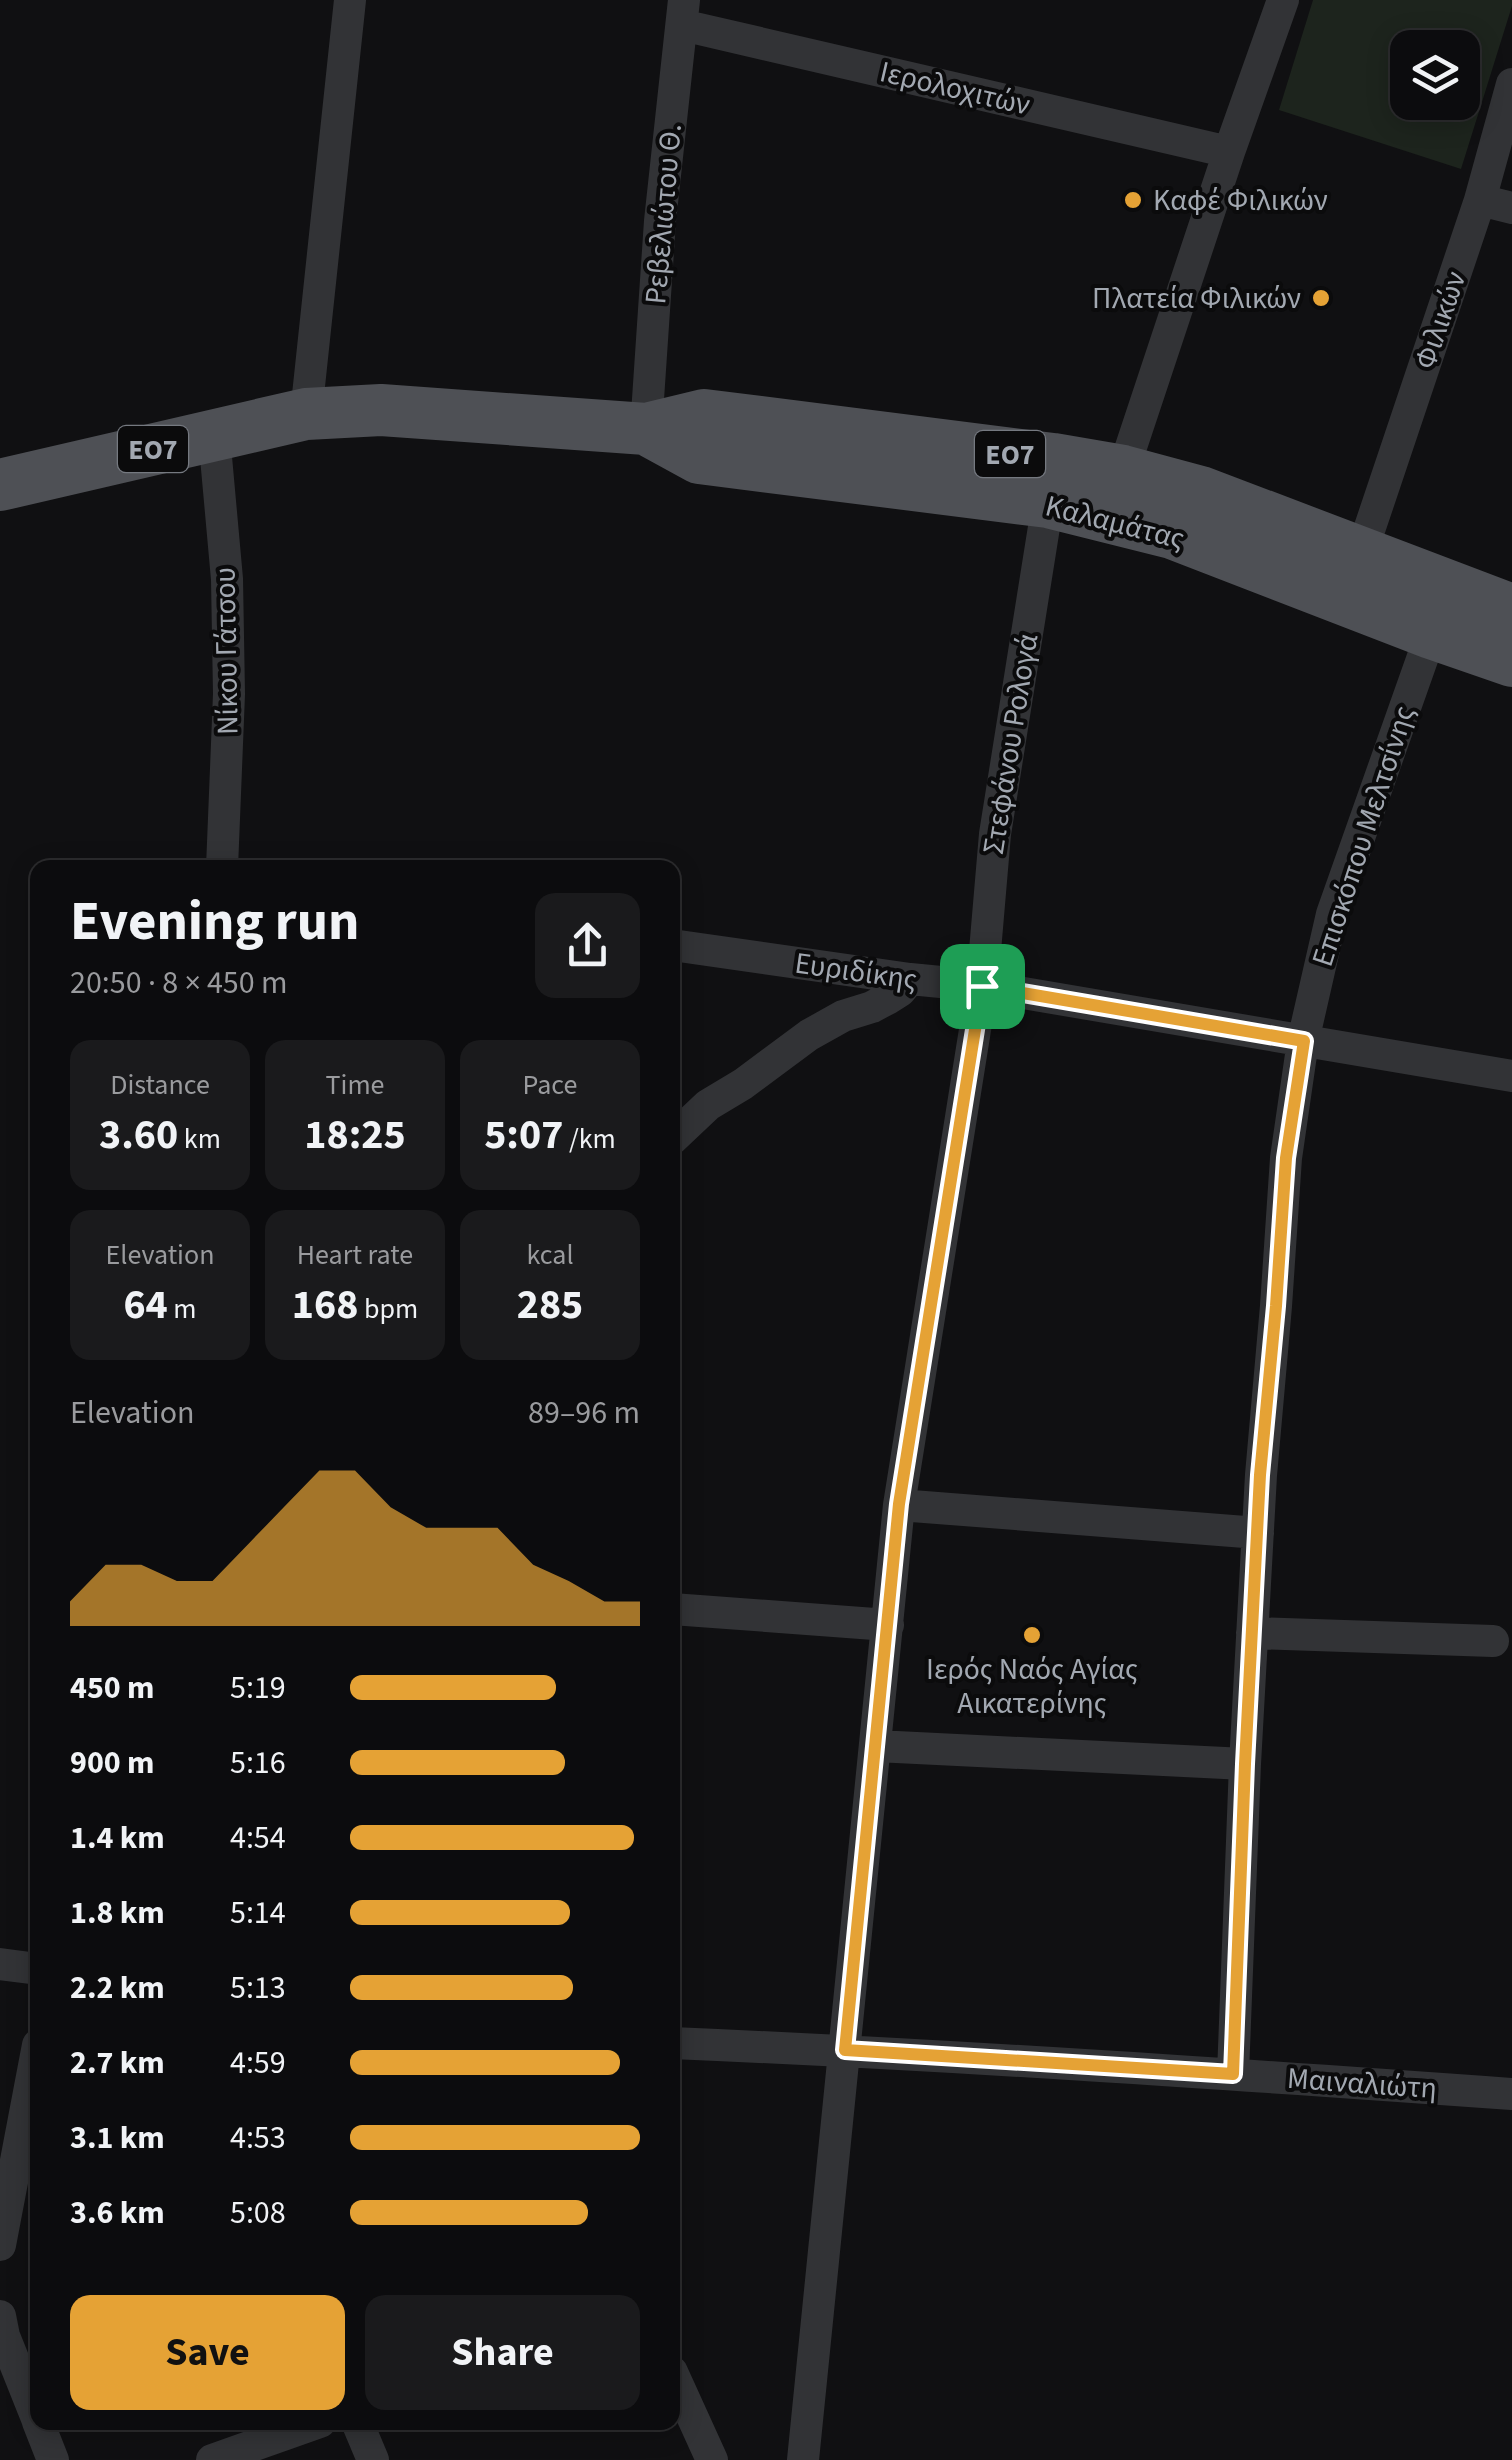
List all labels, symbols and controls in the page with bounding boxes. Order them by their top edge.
map controls [1390,30,1480,120]
button: layers [1390,30,1480,120]
street label: Ιερολοχιτών [876,50,1034,127]
street label: Ρεβελιώτου Θ. [634,122,693,306]
place label: Καφέ Φιλικών [1153,179,1328,222]
marker: Καφέ Φιλικών [1122,189,1144,211]
street label: Φιλικών [1404,265,1477,375]
place label: Πλατεία Φιλικών [1092,277,1301,320]
marker: Πλατεία Φιλικών [1310,287,1332,309]
road number: ΕΟ7 [118,426,188,472]
road number: ΕΟ7 [975,431,1045,477]
street label: Καλαμάτας [1041,484,1189,561]
street label: Νίκου Γάτσου [204,567,249,735]
street label: Στεφάνου Ρολογά [972,631,1049,857]
street label: Επισκόπου Μελτσίνης [1301,700,1426,972]
text: Evening run [70,883,359,961]
button: share [535,893,640,998]
street label: Ευριδίκης [792,942,920,1001]
pin [940,944,1025,1029]
icon: arrive [955,959,1010,1014]
text: 20:50 · 8 × 450 m [70,960,288,1006]
text: Distance [110,1065,210,1105]
text: Time [326,1065,385,1105]
text: Pace [523,1065,577,1105]
text: 3.60 [99,1105,178,1165]
text: 18:25 [304,1105,406,1165]
text: 5:07 [484,1105,563,1165]
text: km [178,1119,221,1159]
text: /km [563,1119,616,1159]
text: Elevation [105,1235,215,1275]
text: Heart rate [297,1235,413,1275]
text: kcal [526,1235,574,1275]
text: 64 [123,1275,168,1335]
text: 168 [292,1275,358,1335]
text: 285 [517,1275,583,1335]
text: m [168,1289,197,1329]
text: bpm [358,1289,418,1329]
text: Elevation [70,1390,195,1436]
text: 89–96 m [528,1390,640,1436]
marker: Ιερός Ναός Αγίας Αικατερίνης [1021,1624,1043,1646]
place label: Ιερός Ναός Αγίας Αικατερίνης [926,1648,1138,1725]
text: 450 m [70,1665,155,1711]
text: 5:19 [230,1665,286,1711]
text: 900 m [70,1740,155,1786]
text: 5:16 [230,1740,286,1786]
text: 1.4 km [70,1815,165,1861]
text: 4:54 [230,1815,286,1861]
text: 1.8 km [70,1890,165,1936]
text: 5:14 [230,1890,286,1936]
text: 2.2 km [70,1965,165,2011]
text: 5:13 [230,1965,286,2011]
text: 2.7 km [70,2040,165,2086]
text: 4:59 [230,2040,286,2086]
street label: Μαιναλιώτη [1286,2057,1438,2110]
text: 3.1 km [70,2115,165,2161]
text: 4:53 [230,2115,286,2161]
text: 3.6 km [70,2190,165,2236]
text: 5:08 [230,2190,286,2236]
button: Save [70,2295,345,2410]
button: Share [365,2295,640,2410]

